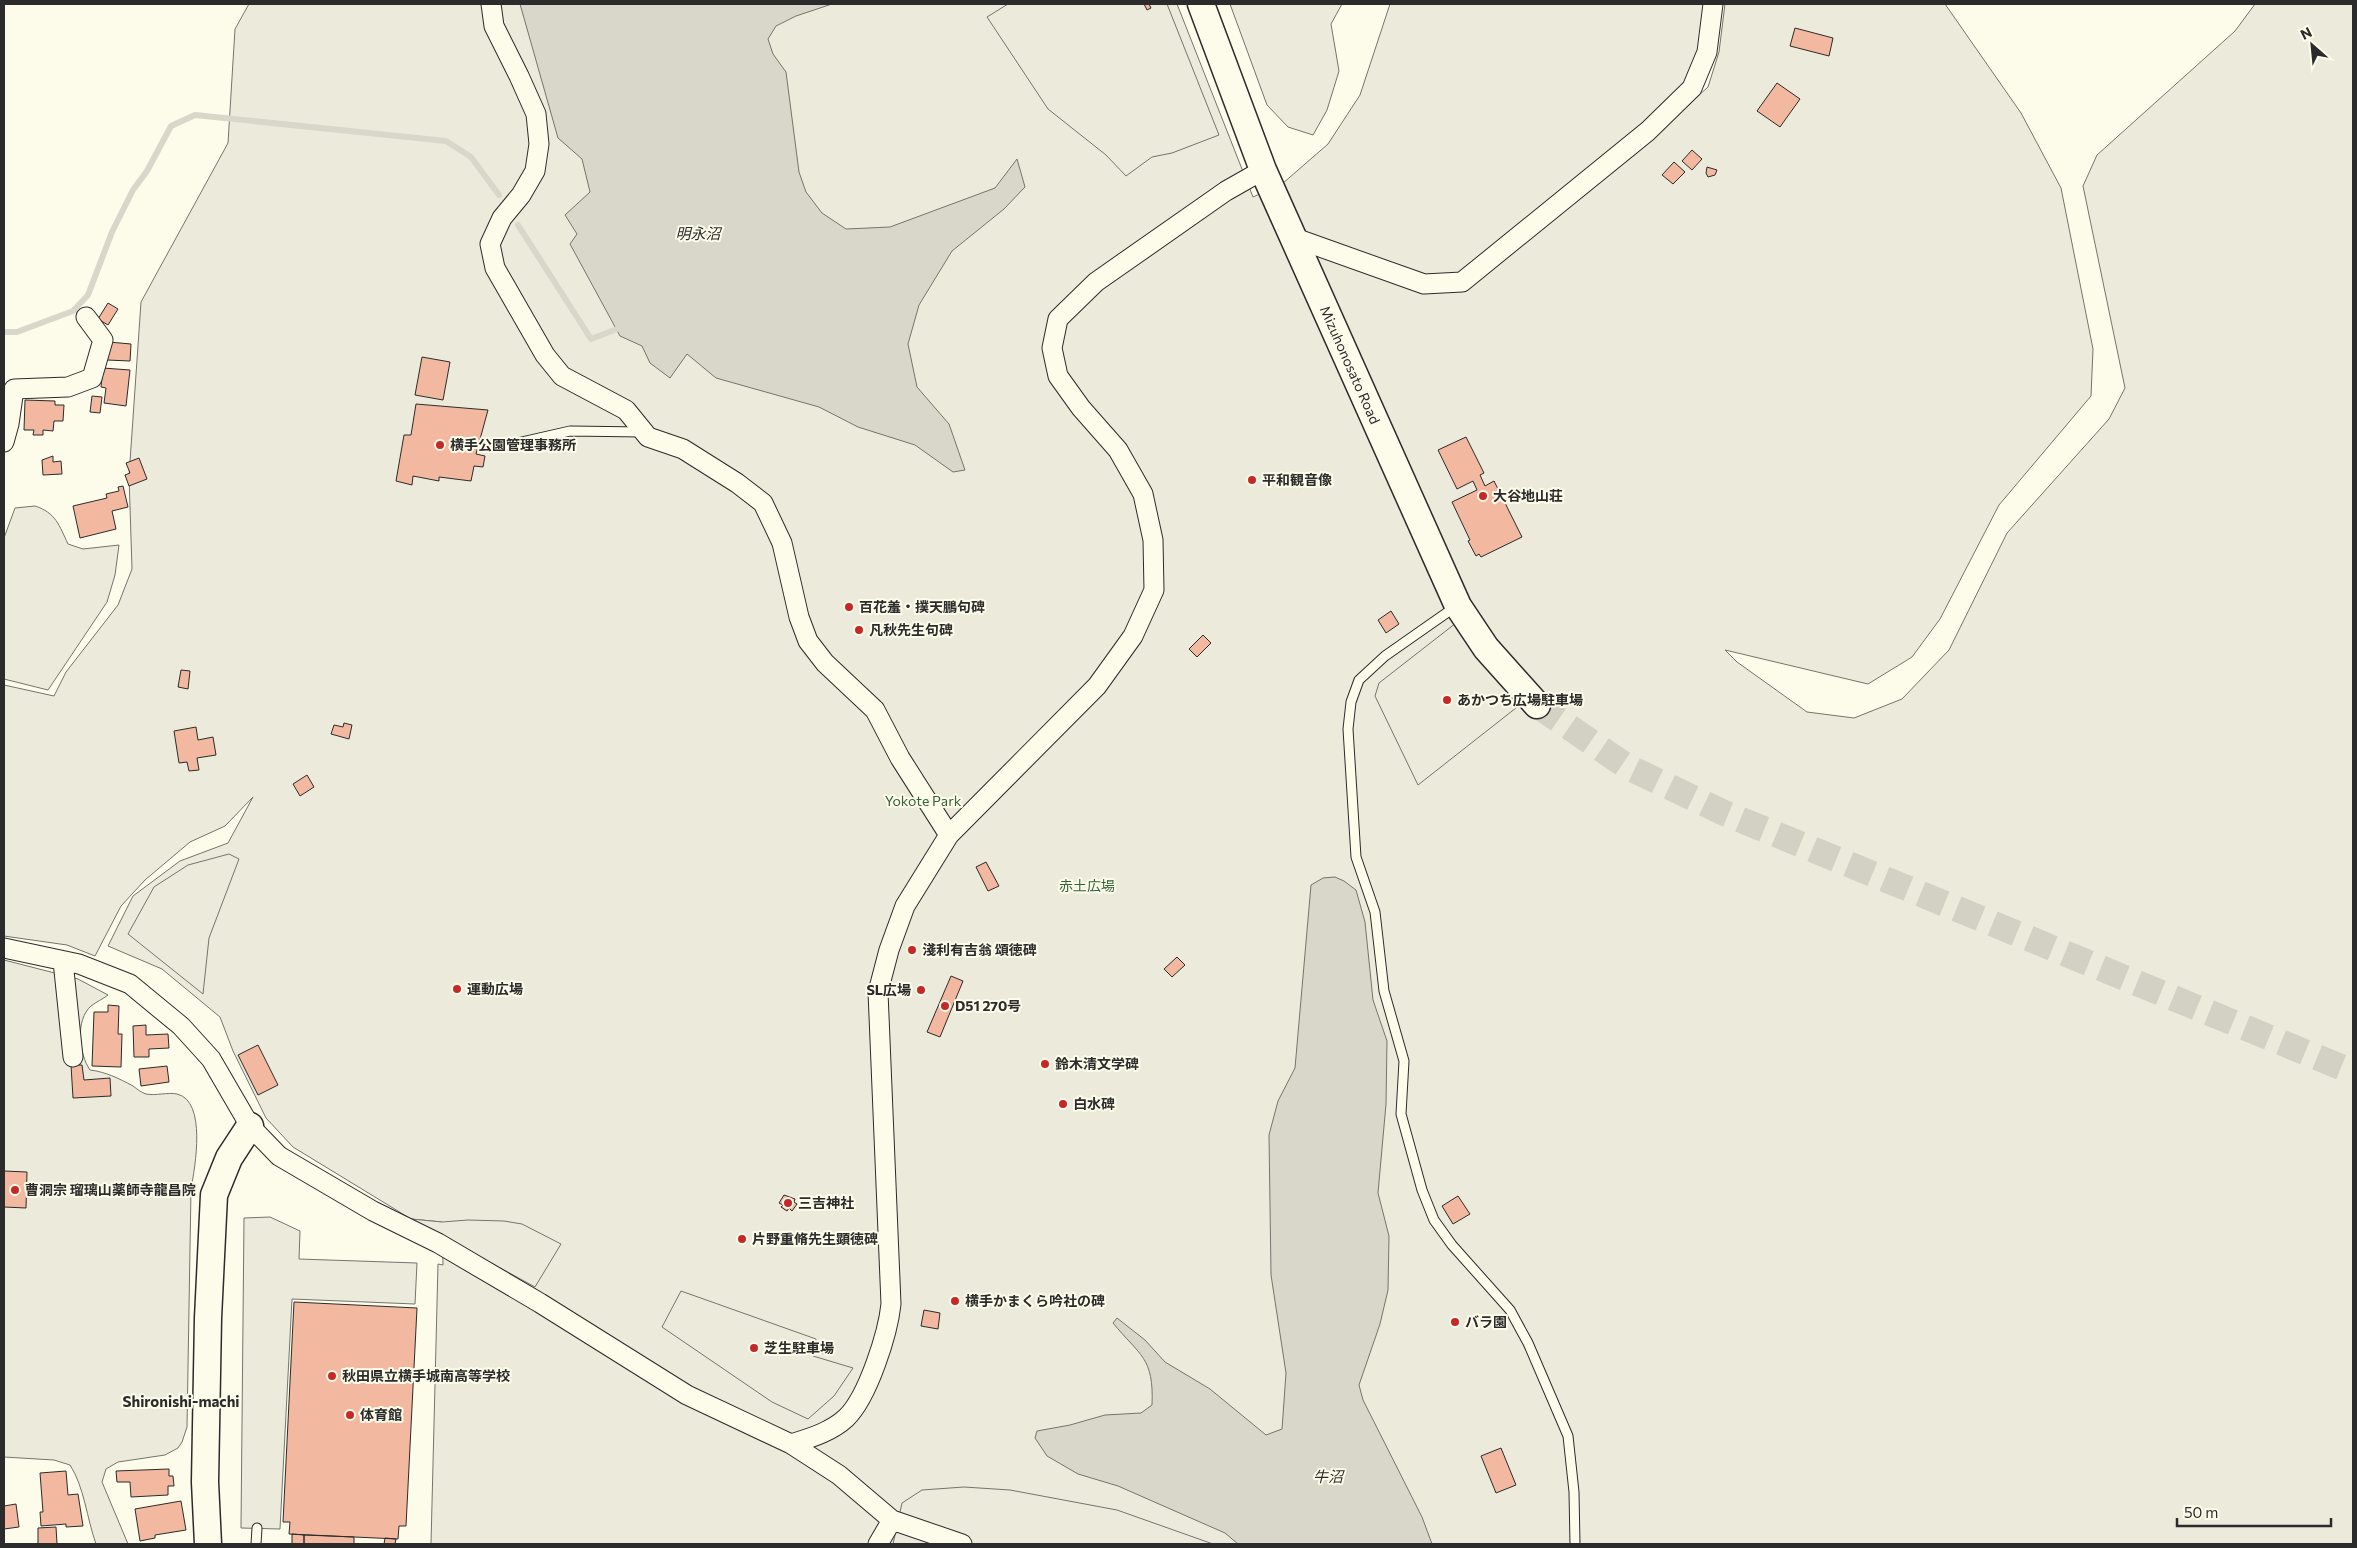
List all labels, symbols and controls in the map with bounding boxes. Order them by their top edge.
north arrow [2287,20,2337,70]
text: N [2297,23,2314,43]
water label: 明永沼 [675,224,722,242]
street label: Mizuhonosato Road [1317,303,1384,426]
place label: 横手公園管理事務所 [450,436,576,453]
marker: 横手公園管理事務所 [434,439,446,451]
place label: 平和観音像 [1262,471,1332,488]
marker: 平和観音像 [1246,474,1258,486]
place label: 大谷地山荘 [1493,487,1563,504]
marker: 大谷地山荘 [1477,490,1489,502]
place label: 百花羞・撲天鵬句碑 [859,598,985,615]
marker: 百花羞・撲天鵬句碑 [843,601,855,613]
place label: 凡秋先生句碑 [869,621,953,638]
marker: 凡秋先生句碑 [853,624,865,636]
place label: あかつち広場駐車場 [1457,691,1583,708]
marker: あかつち広場駐車場 [1441,694,1453,706]
park label: Yokote Park [885,792,962,809]
park label: 赤土広場 [1059,877,1115,894]
place label: 淺利有吉翁 頌徳碑 [922,941,1037,958]
marker: 淺利有吉翁 頌徳碑 [906,944,918,956]
place label: 運動広場 [467,980,523,997]
place label: SL広場 [866,981,911,998]
marker: 運動広場 [451,983,463,995]
marker: SL広場 [915,984,927,996]
place label: D51 270号 [955,997,1021,1014]
marker: D51 270号 [939,1000,951,1012]
place label: 鈴木清文学碑 [1055,1055,1139,1072]
marker: 鈴木清文学碑 [1039,1058,1051,1070]
place label: 白水碑 [1073,1095,1115,1112]
marker: 白水碑 [1057,1098,1069,1110]
place label: 曹洞宗 瑠璃山薬師寺龍昌院 [25,1181,196,1198]
marker: 曹洞宗 瑠璃山薬師寺龍昌院 [9,1184,21,1196]
place label: 三吉神社 [798,1194,854,1211]
marker: 三吉神社 [782,1197,794,1209]
place label: 片野重脩先生顕徳碑 [752,1230,878,1247]
marker: 片野重脩先生顕徳碑 [736,1233,748,1245]
place label: 横手かまくら吟社の碑 [965,1292,1105,1309]
marker: 横手かまくら吟社の碑 [949,1295,961,1307]
place label: バラ園 [1465,1313,1507,1330]
marker: バラ園 [1449,1316,1461,1328]
place label: 芝生駐車場 [764,1339,834,1356]
marker: 芝生駐車場 [748,1342,760,1354]
place label: 秋田県立横手城南高等学校 [342,1367,510,1384]
marker: 秋田県立横手城南高等学校 [326,1370,338,1382]
district label: Shironishi-machi [122,1392,240,1410]
place label: 体育館 [360,1406,402,1423]
marker: 体育館 [344,1409,356,1421]
water label: 牛沼 [1313,1467,1345,1485]
scale bar [2177,1496,2331,1528]
text: 50 m [2184,1503,2218,1521]

